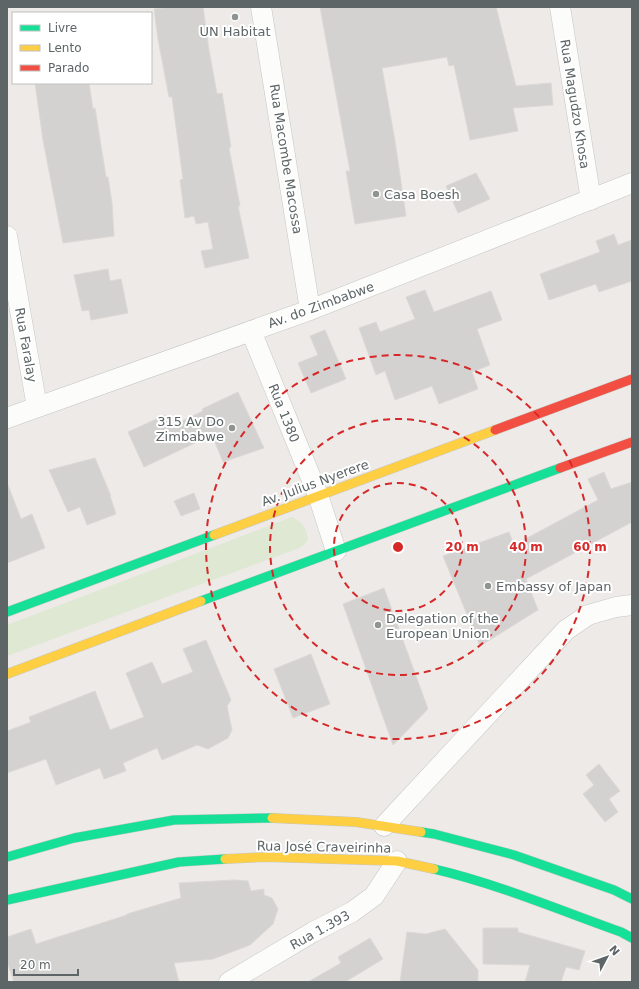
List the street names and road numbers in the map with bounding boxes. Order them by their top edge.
street label: Rua Magudzo Khosa [557,38,593,170]
street label: Rua Macombe Macossa [267,83,305,235]
street label: Av. do Zimbabwe [266,279,376,331]
street label: Rua Faralay [12,306,40,384]
street label: Rua 1380 [265,382,303,444]
street label: Av. Julius Nyerere [259,457,371,509]
street label: Rua José Craveirinha [257,838,391,856]
street label: Rua 1.393 [287,907,353,953]

